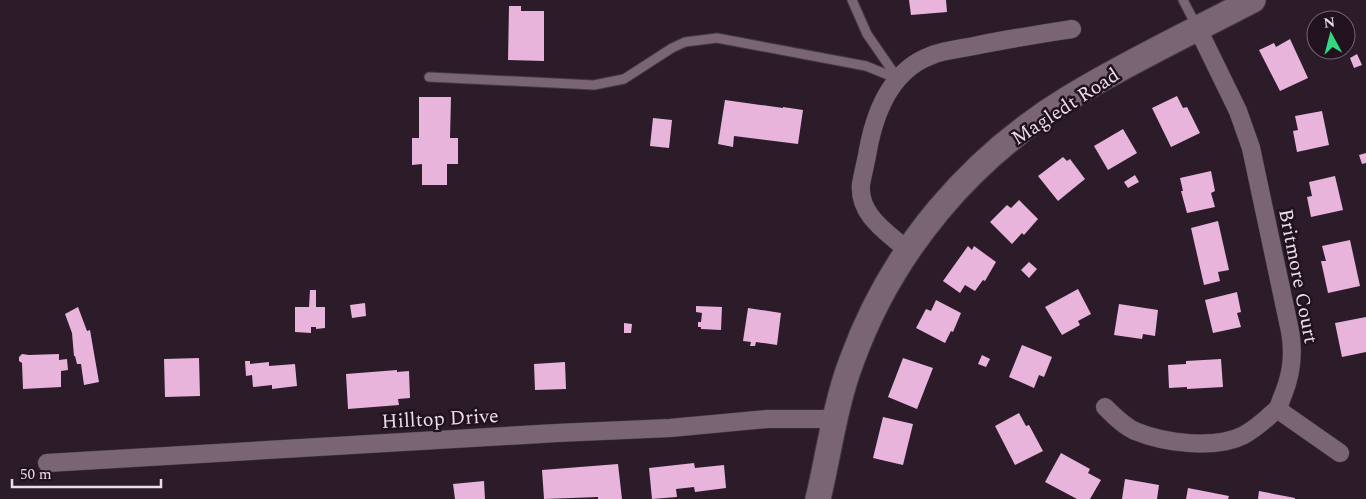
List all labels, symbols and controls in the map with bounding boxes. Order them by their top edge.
north arrow [1306,10,1356,60]
text: N [1323,11,1336,34]
street label: Magledt Road [1006,61,1125,153]
street label: Britmore Court [1270,206,1326,346]
street label: Hilltop Drive [381,401,499,437]
scale bar [12,456,161,488]
text: 50 m [20,463,52,486]

